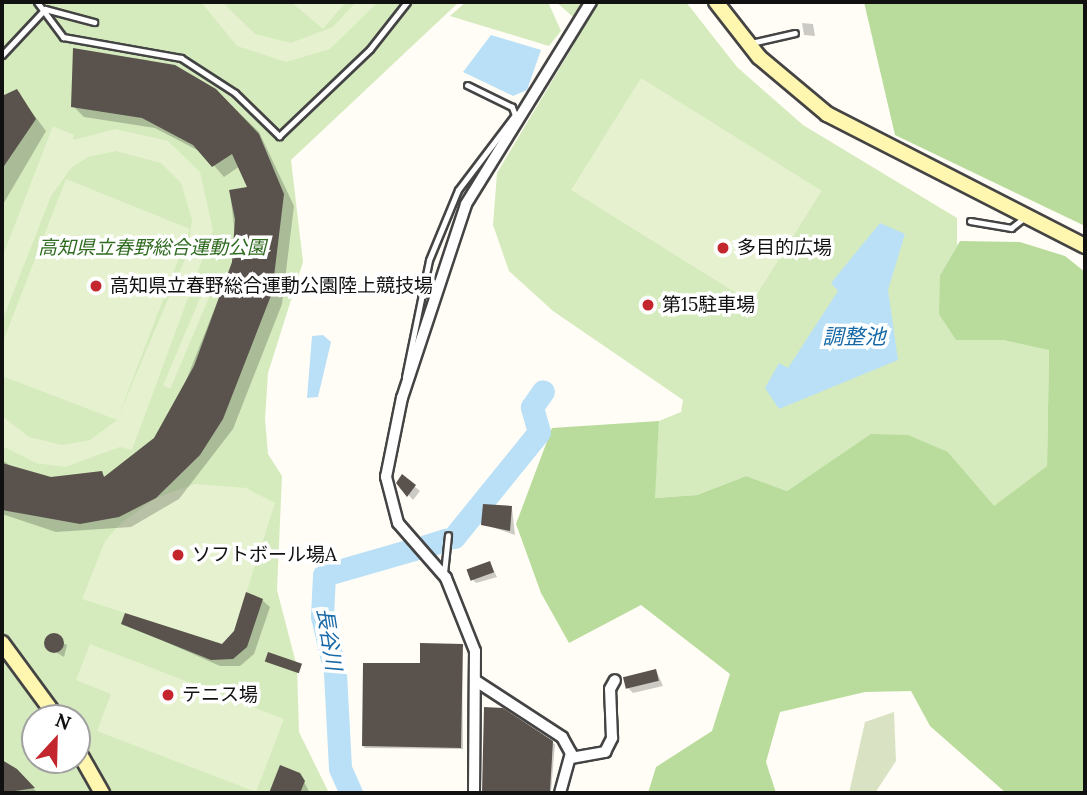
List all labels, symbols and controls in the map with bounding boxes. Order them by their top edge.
park label: 高知県立春野総合運動公園 [38,237,266,259]
place label: 多目的広場 [737,237,832,259]
marker: 多目的広場 [715,240,731,256]
place label: 高知県立春野総合運動公園陸上競技場 [110,275,433,297]
marker: 高知県立春野総合運動公園陸上競技場 [88,278,104,294]
place label: 第15駐車場 [662,294,755,316]
marker: 第15駐車場 [640,297,656,313]
water label: 調整池 [823,324,885,350]
place label: ソフトボール場A [192,544,337,566]
marker: ソフトボール場A [170,547,186,563]
water label: 長谷川 [312,606,346,672]
place label: テニス場 [182,684,258,706]
marker: テニス場 [160,687,176,703]
north arrow [21,704,91,774]
text: N [52,708,74,735]

